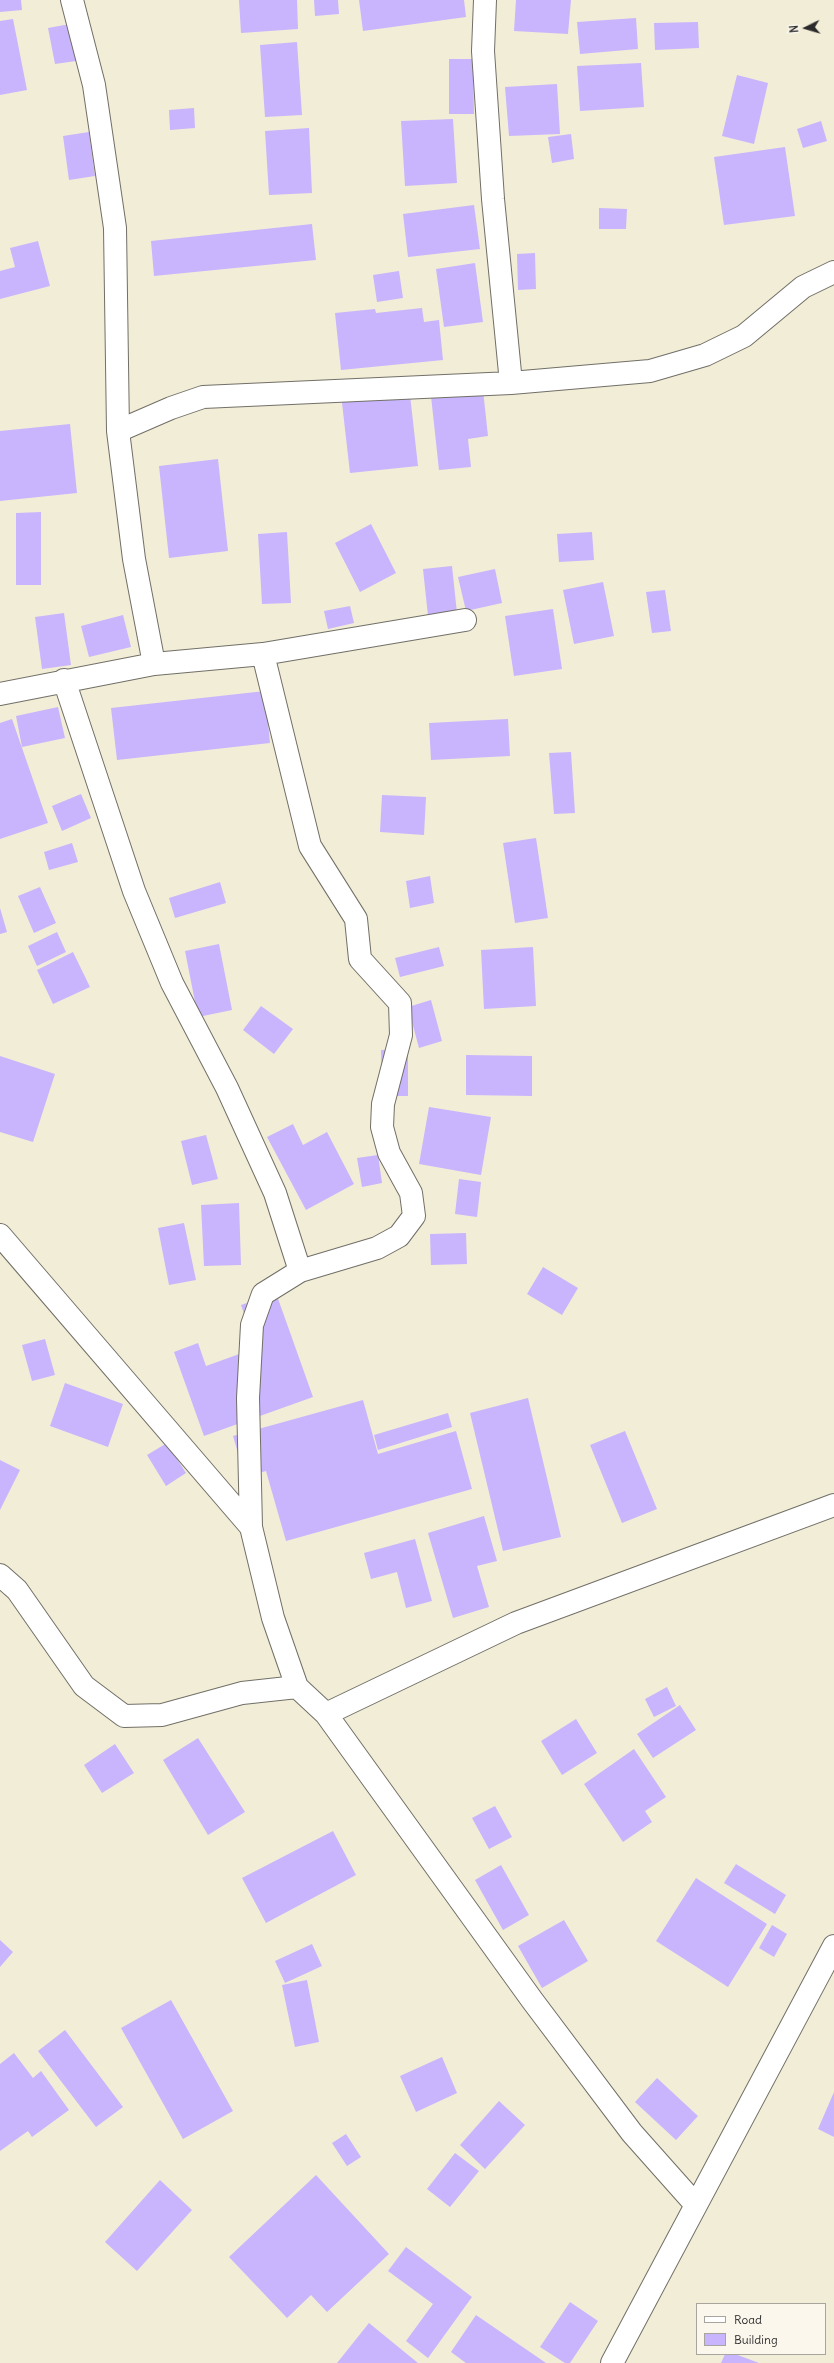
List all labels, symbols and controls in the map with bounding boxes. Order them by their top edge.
north arrow [786,8,826,48]
text: N [787,25,801,33]
legend [696,2303,826,2355]
text: Road [734,2312,762,2327]
text: Building [734,2332,778,2347]

